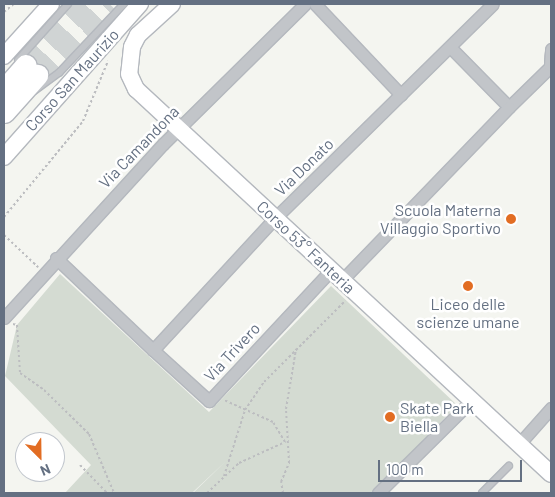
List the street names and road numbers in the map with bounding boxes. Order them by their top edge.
street label: Corso San Maurizio [21,25,123,135]
street label: Via Camandona [95,102,183,192]
street label: Via Donato [271,134,337,200]
street label: Corso 53° Fanteria [253,197,359,297]
street label: Via Trivero [200,319,264,385]

